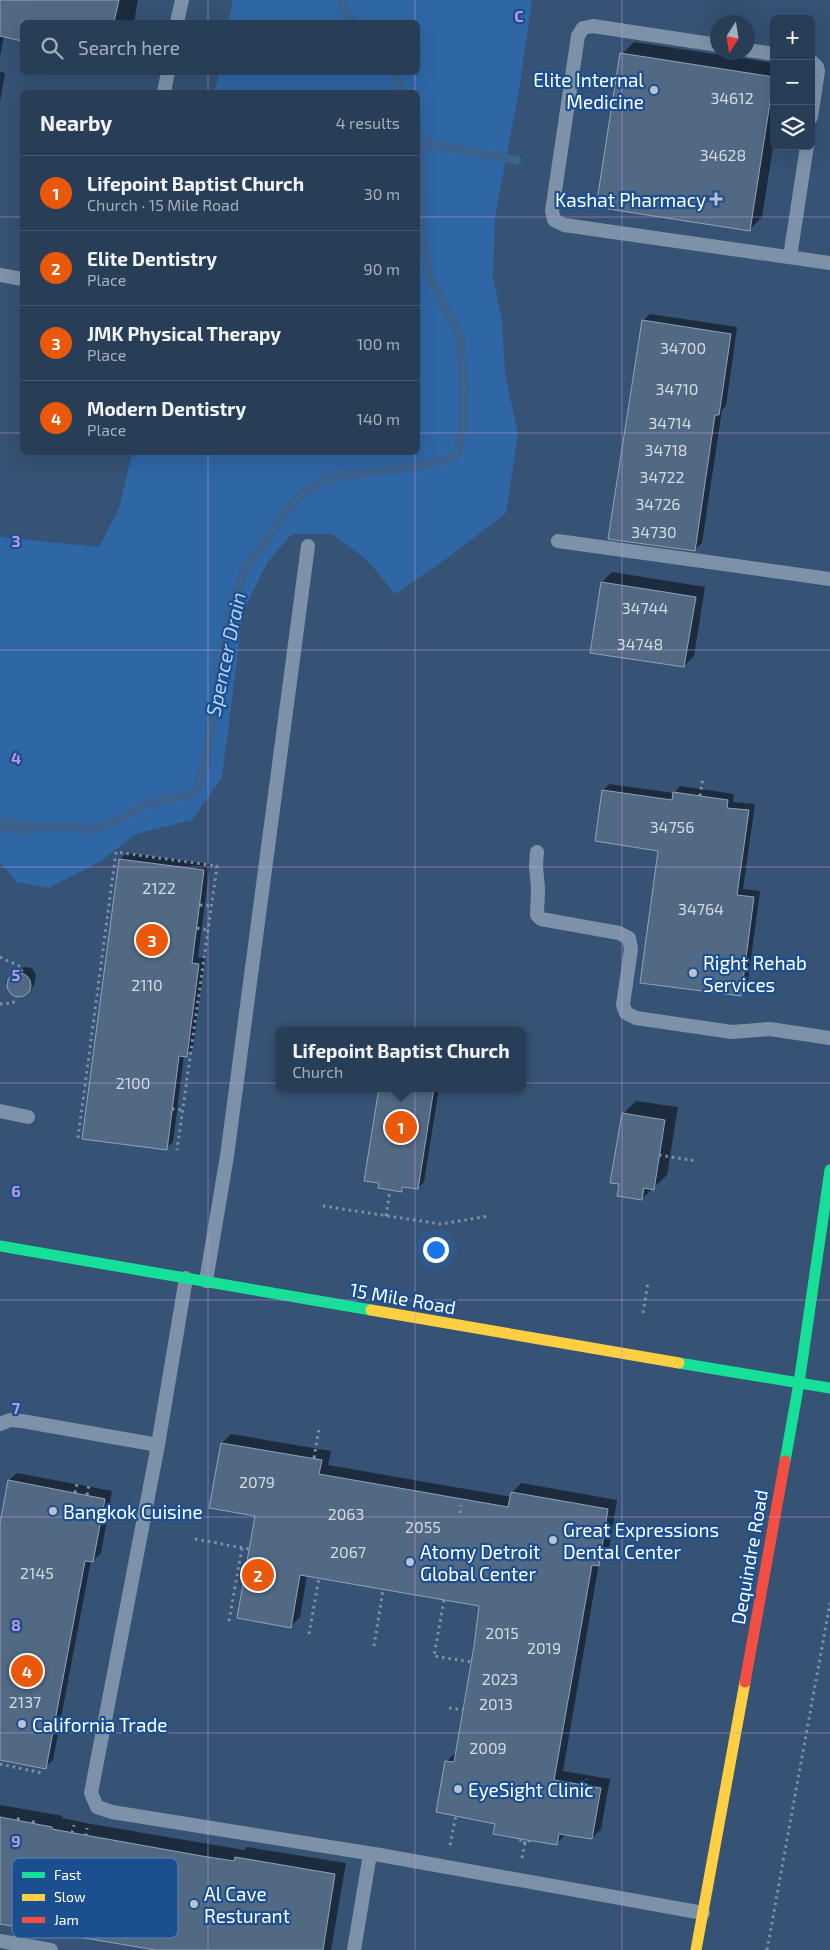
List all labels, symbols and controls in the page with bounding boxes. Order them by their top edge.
text: C [514,6,524,25]
north arrow [710,15,755,60]
map controls [770,15,815,150]
button: + [770,15,815,60]
search box [20,20,420,75]
icon: search [38,34,66,62]
text: Search here [78,36,180,59]
button: − [770,60,815,105]
place label: Elite Internal Medicine [533,68,644,113]
marker: Elite Internal Medicine [648,84,660,96]
house number: 34612 [710,88,754,107]
button: layers [770,105,815,150]
text: Nearby [40,110,112,135]
text: 4 results [336,113,400,132]
house number: 34628 [700,145,746,164]
text: Lifepoint Baptist Church [87,172,304,195]
text: 1 [53,184,59,203]
text: 30 m [364,184,400,203]
place label: Kashat Pharmacy [555,188,706,211]
marker: Kashat Pharmacy [710,193,722,205]
text: Church · 15 Mile Road [87,195,239,214]
text: Elite Dentistry [87,247,217,270]
text: 2 [51,259,61,278]
text: 90 m [364,259,400,278]
text: Place [87,270,126,289]
text: JMK Physical Therapy [87,322,281,345]
text: 3 [51,334,61,353]
text: 100 m [357,334,400,353]
house number: 34700 [660,338,706,357]
text: Place [87,345,126,364]
house number: 34710 [656,379,698,398]
text: Modern Dentistry [87,397,246,420]
text: 4 [51,409,61,428]
text: 140 m [357,409,400,428]
house number: 34714 [648,413,692,432]
text: Place [87,420,126,439]
house number: 34718 [644,440,688,459]
house number: 34722 [640,467,684,486]
house number: 34726 [635,494,681,513]
house number: 34730 [631,522,677,541]
text: 3 [11,531,21,550]
water label: Spencer Drain [200,590,250,718]
house number: 34744 [622,598,668,617]
house number: 34748 [617,634,663,653]
text: 4 [11,748,21,767]
house number: 34756 [650,817,694,836]
house number: 2122 [142,878,176,897]
house number: 34764 [678,899,724,918]
pin: 3 [136,921,168,959]
place label: Right Rehab Services [703,951,807,996]
text: 5 [12,965,21,984]
marker: Right Rehab Services [687,967,699,979]
house number: 2110 [131,975,163,994]
popup [276,1027,526,1092]
text: Lifepoint Baptist Church [292,1039,510,1062]
text: Church [292,1062,343,1081]
house number: 2100 [116,1073,150,1092]
pin: 1 [385,1108,417,1146]
text: 6 [11,1181,21,1200]
your location [423,1237,449,1263]
street label: 15 Mile Road [348,1277,458,1319]
text: 7 [12,1398,21,1417]
house number: 2079 [239,1472,275,1491]
street label: Dequindre Road [726,1488,772,1626]
place label: Bangkok Cuisine [63,1500,203,1523]
house number: 2063 [328,1504,364,1523]
marker: Bangkok Cuisine [47,1505,59,1517]
house number: 2055 [405,1517,441,1536]
place label: Great Expressions Dental Center [563,1518,719,1563]
marker: Great Expressions Dental Center [547,1534,559,1546]
place label: Atomy Detroit Global Center [420,1540,540,1585]
house number: 2067 [330,1542,366,1561]
pin: 2 [242,1556,274,1594]
marker: Atomy Detroit Global Center [404,1556,416,1568]
house number: 2145 [20,1563,54,1582]
text: 8 [11,1615,21,1634]
house number: 2015 [485,1623,519,1642]
house number: 2019 [527,1638,561,1657]
pin: 4 [11,1652,43,1690]
house number: 2023 [482,1669,518,1688]
house number: 2137 [9,1692,41,1711]
house number: 2013 [479,1694,513,1713]
place label: California Trade [32,1713,168,1736]
marker: California Trade [16,1718,28,1730]
house number: 2009 [469,1738,507,1757]
place label: EyeSight Clinic [468,1778,594,1801]
marker: EyeSight Clinic [452,1783,464,1795]
text: 9 [11,1831,21,1850]
legend [12,1858,178,1938]
text: Fast [54,1866,81,1883]
place label: Al Cave Resturant [204,1882,290,1927]
text: Slow [54,1888,86,1905]
marker: Al Cave Resturant [188,1898,200,1910]
text: Jam [54,1911,79,1928]

